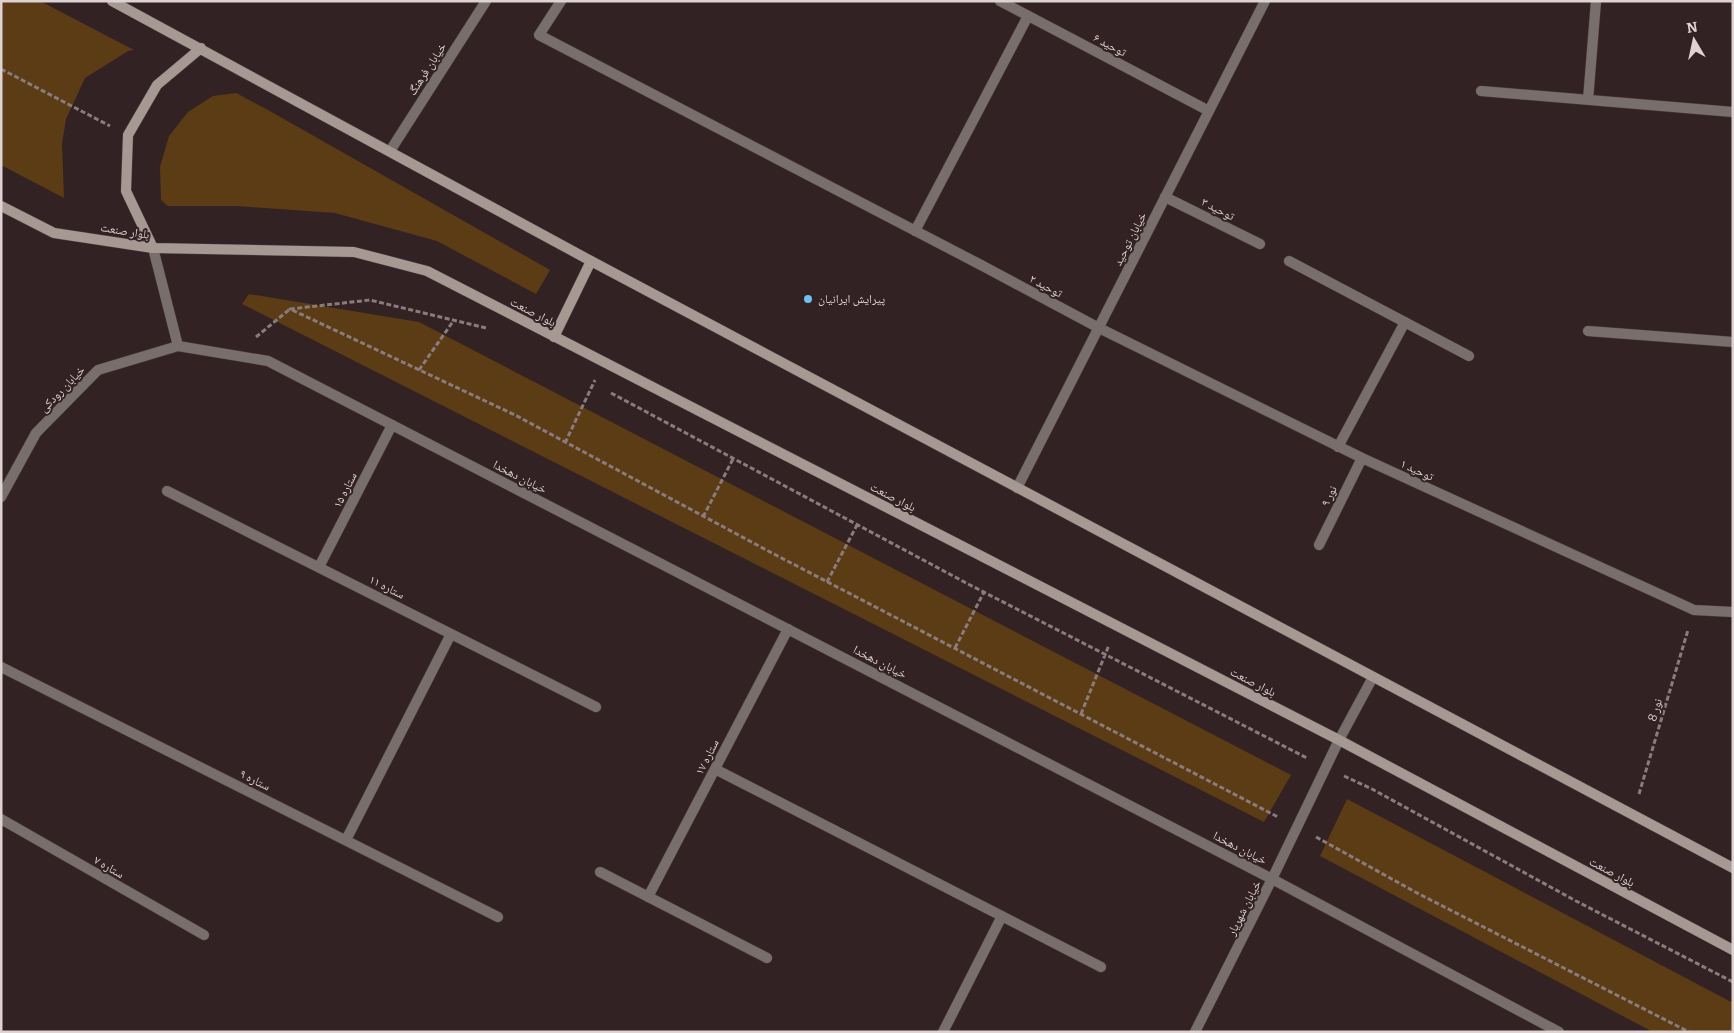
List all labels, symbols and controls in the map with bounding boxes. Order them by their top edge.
north arrow [1669,15,1719,65]
text: N [1685,18,1699,37]
street label: توحید ۶ [1091,31,1129,60]
street label: خیابان فرهنگ [405,40,450,98]
street label: توحید ۳ [1199,195,1237,224]
street label: خیابان توحید [1111,210,1150,268]
street label: بلوار صنعت [99,220,151,242]
street label: توحید ۲ [1027,272,1065,301]
place label: پیرایش ایرانیان [818,292,886,306]
marker: پیرایش ایرانیان [802,293,814,305]
street label: بلوار صنعت [508,295,558,330]
street label: خیابان رودکی [36,363,88,415]
street label: توحید ۱ [1398,456,1436,484]
street label: خیابان دهخدا [491,458,550,497]
street label: ستاره ۱۵ [330,470,360,510]
street label: بلوار صنعت [868,480,918,515]
street label: نور ۹ [1318,483,1340,509]
street label: ستاره ۱۱ [367,572,407,602]
street label: خیابان دهخدا [851,643,910,682]
street label: بلوار صنعت [1228,665,1278,700]
street label: نور 8 [1645,697,1665,723]
street label: ستاره ۱۷ [692,737,722,777]
street label: ستاره ۹ [237,766,273,794]
street label: خیابان دهخدا [1211,829,1270,868]
street label: ستاره ۷ [91,853,127,881]
street label: بلوار صنعت [1587,854,1637,890]
street label: خیابان شهریار [1224,878,1264,939]

